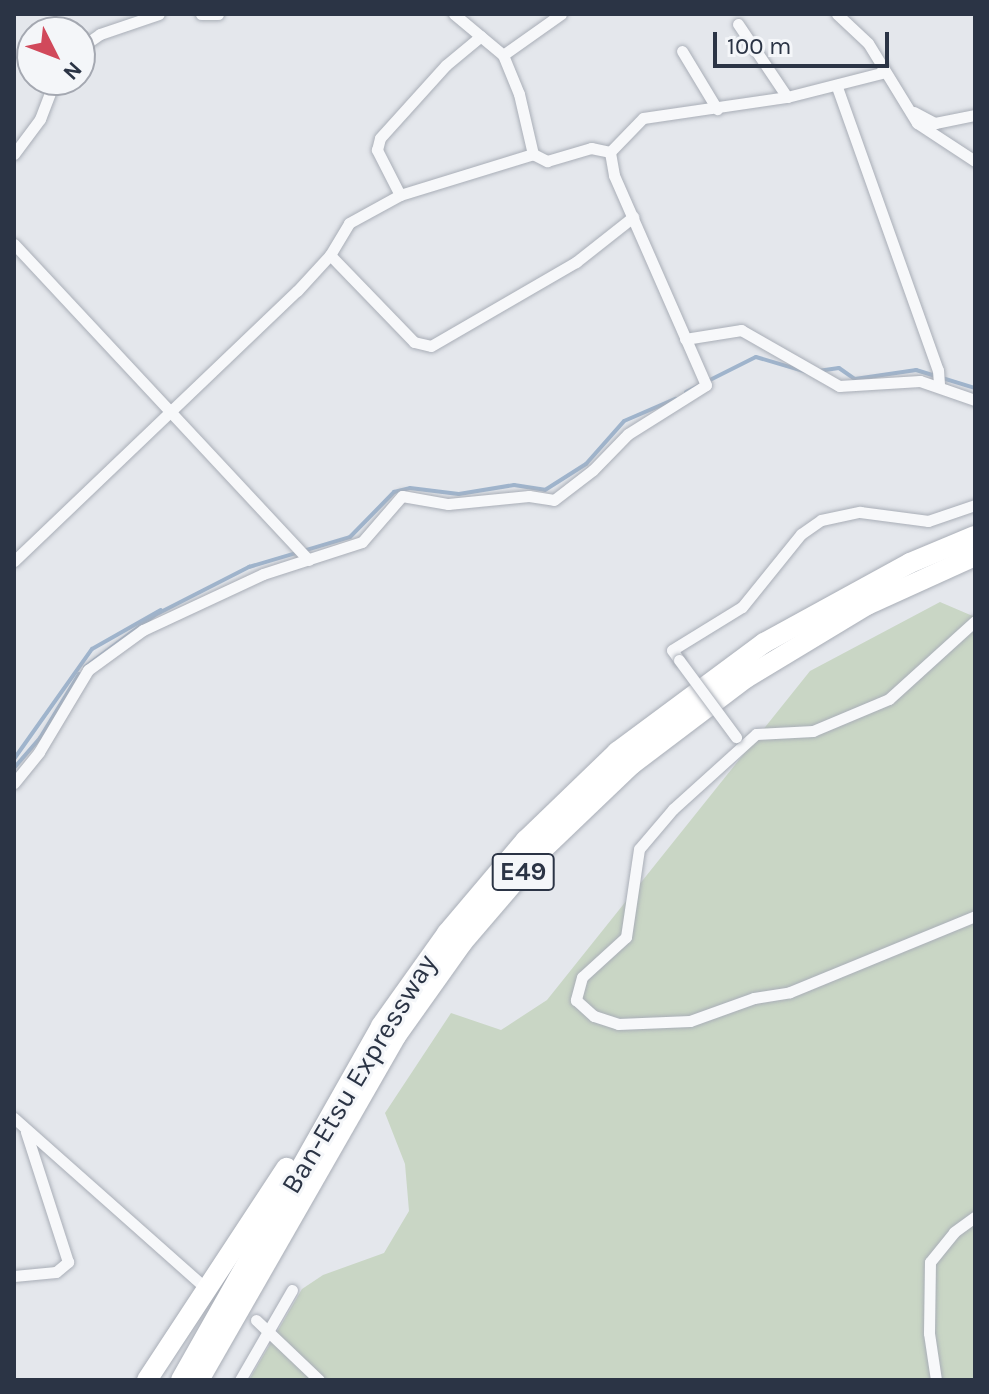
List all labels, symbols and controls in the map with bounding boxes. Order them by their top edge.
north arrow [16,16,96,96]
scale bar [717,16,893,66]
text: 100 m [727,32,792,60]
text: N [57,56,87,85]
road number: E49 [491,850,555,894]
street label: Ban-Etsu Expressway [274,948,444,1200]

